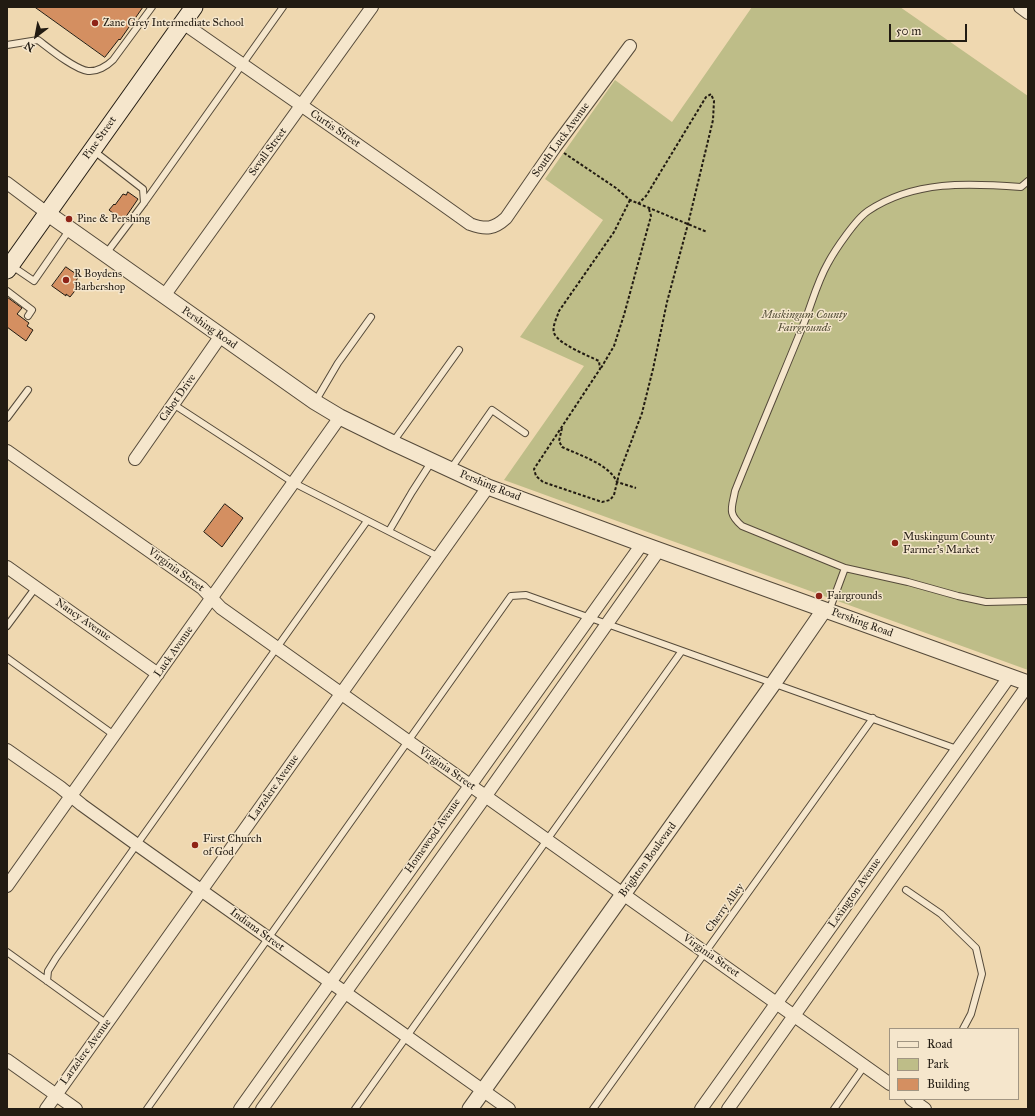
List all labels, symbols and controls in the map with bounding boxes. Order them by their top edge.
north arrow [16,16,56,56]
place label: Zane Grey Intermediate School [103,16,244,30]
scale bar [891,16,969,42]
marker: Zane Grey Intermediate School [90,18,100,28]
text: 50 m [896,24,921,38]
text: N [22,39,37,55]
street label: South Luck Avenue [529,100,593,180]
street label: Curtis Street [307,107,363,151]
street label: Pine Street [80,114,120,162]
street label: Sevall Street [246,125,290,179]
place label: Pine & Pershing [77,212,150,226]
marker: Pine & Pershing [64,214,74,224]
place label: R Boydens Barbershop [74,267,125,293]
marker: R Boydens Barbershop [61,275,71,285]
street label: Pershing Road [179,304,239,352]
park label: Muskingum County Fairgrounds [761,308,847,334]
street label: Cabot Drive [157,372,199,424]
street label: Pershing Road [458,468,522,504]
place label: Muskingum County Farmer's Market [903,530,995,556]
marker: Muskingum County Farmer's Market [890,538,900,548]
street label: Virginia Street [145,545,207,595]
place label: Fairgrounds [827,589,882,603]
marker: Fairgrounds [814,591,824,601]
street label: Nancy Avenue [53,596,113,644]
street label: Pershing Road [829,606,895,640]
street label: Luck Avenue [152,624,196,680]
street label: Virginia Street [416,745,478,793]
street label: Larzelere Avenue [246,752,302,824]
street label: Homewood Avenue [402,796,464,876]
street label: Brighton Boulevard [616,820,680,900]
place label: First Church of God [203,832,262,858]
marker: First Church of God [190,840,200,850]
street label: Lexington Avenue [826,855,884,931]
street label: Cherry Alley [703,881,747,935]
street label: Indiana Street [227,906,287,954]
street label: Virginia Street [680,932,742,980]
street label: Larzelere Avenue [58,1017,114,1087]
legend [889,1028,1019,1100]
text: Road [927,1037,953,1051]
text: Park [927,1057,949,1071]
text: Building [927,1077,969,1091]

